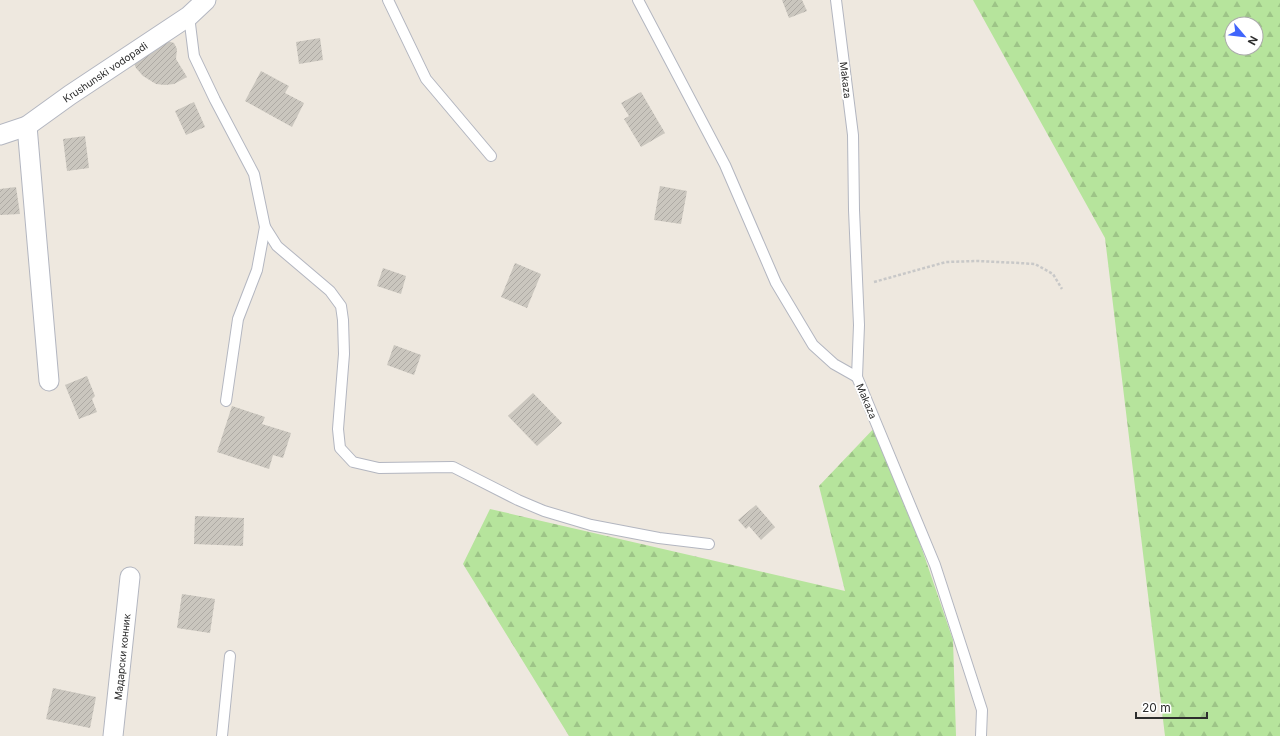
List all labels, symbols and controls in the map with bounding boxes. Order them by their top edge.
north arrow [1224,16,1264,56]
text: N [1245,34,1261,48]
street label: Krushunski vodopadi [60,39,150,105]
street label: Makaza [838,61,854,99]
street label: Makaza [854,382,880,420]
street label: Мадарски конник [111,613,133,701]
scale bar [1136,694,1207,720]
text: 20 m [1142,700,1171,715]

